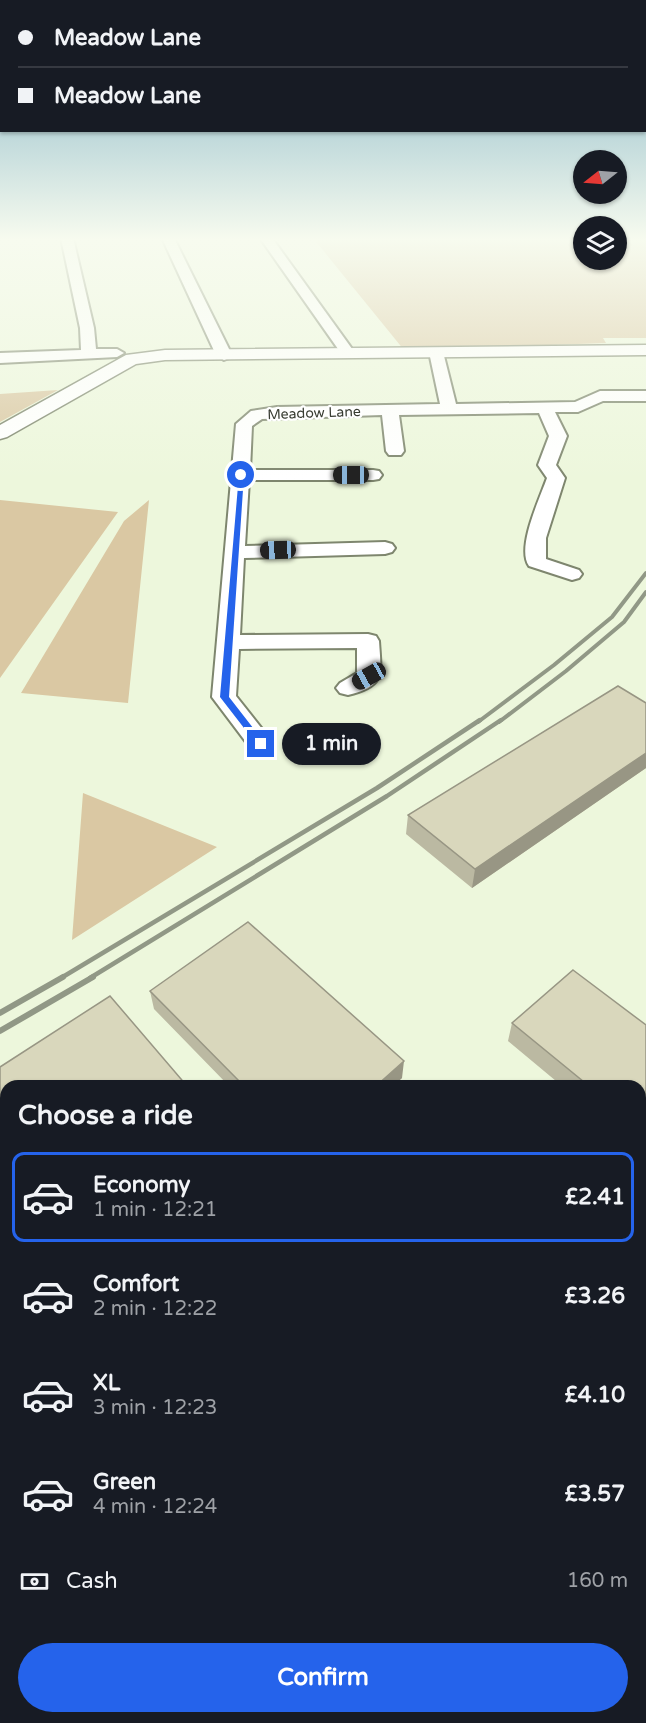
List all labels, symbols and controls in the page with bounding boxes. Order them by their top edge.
text: Meadow Lane [54,25,201,51]
text: Meadow Lane [54,83,201,109]
north arrow [573,150,627,204]
map controls [573,150,627,270]
button: layers [573,216,627,270]
street label: Meadow Lane [267,403,361,423]
route start [227,461,254,488]
car [333,466,369,484]
car [260,540,296,560]
car [349,659,389,693]
callout: 1 min [282,723,381,765]
route end [247,730,274,757]
text: 1 min [305,732,358,756]
text: Choose a ride [18,1099,193,1132]
icon: car [21,1170,75,1224]
text: Economy [93,1172,190,1198]
text: £2.41 [565,1184,625,1210]
text: 1 min · 12:21 [93,1198,217,1222]
icon: car [21,1269,75,1323]
text: Comfort [93,1271,179,1297]
text: £3.26 [565,1283,625,1309]
text: 2 min · 12:22 [93,1297,217,1321]
icon: car [21,1368,75,1422]
text: XL [93,1370,120,1396]
text: £4.10 [565,1382,625,1408]
text: 3 min · 12:23 [93,1396,217,1420]
icon: car [21,1467,75,1521]
text: Green [93,1469,156,1495]
text: £3.57 [565,1481,625,1507]
text: 4 min · 12:24 [93,1495,217,1519]
icon: cash [18,1565,51,1598]
text: Cash [66,1568,118,1594]
text: 160 m [567,1569,628,1593]
button: Confirm [18,1643,628,1712]

